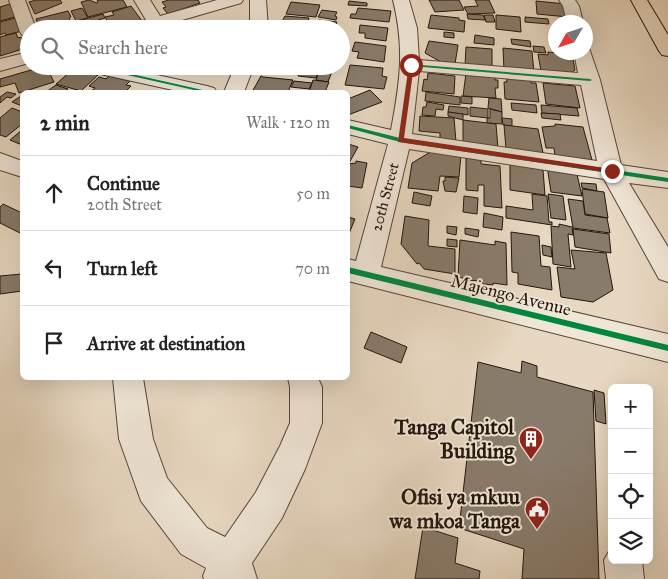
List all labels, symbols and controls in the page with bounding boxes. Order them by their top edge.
north arrow [548,15,593,60]
search box [20,20,350,75]
icon: search [38,34,66,62]
text: Search here [78,36,168,59]
route start [400,54,423,77]
text: 2 min [40,110,90,136]
text: Walk · 120 m [246,113,330,132]
street label: 20th Street [367,160,403,233]
route end [601,160,624,183]
text: Continue [87,172,160,195]
icon: ahead [40,179,68,207]
text: 50 m [296,184,330,203]
text: 20th Street [87,195,162,214]
icon: left [40,254,68,282]
text: Turn left [87,257,157,280]
text: 70 m [295,259,330,278]
street label: Majengo Avenue [448,269,573,322]
icon: arrive [40,329,68,357]
text: Arrive at destination [87,332,245,355]
map controls [608,384,653,564]
button: + [608,384,653,429]
place label: Tanga Capitol Building [393,414,515,464]
building icon: Tanga Capitol Building [518,426,544,460]
button: − [608,429,653,474]
button: locate [608,474,653,519]
place label: Ofisi ya mkuu wa mkoa Tanga [389,484,521,534]
public building icon: Ofisi ya mkuu wa mkoa Tanga [524,496,550,530]
button: layers [608,519,653,564]

